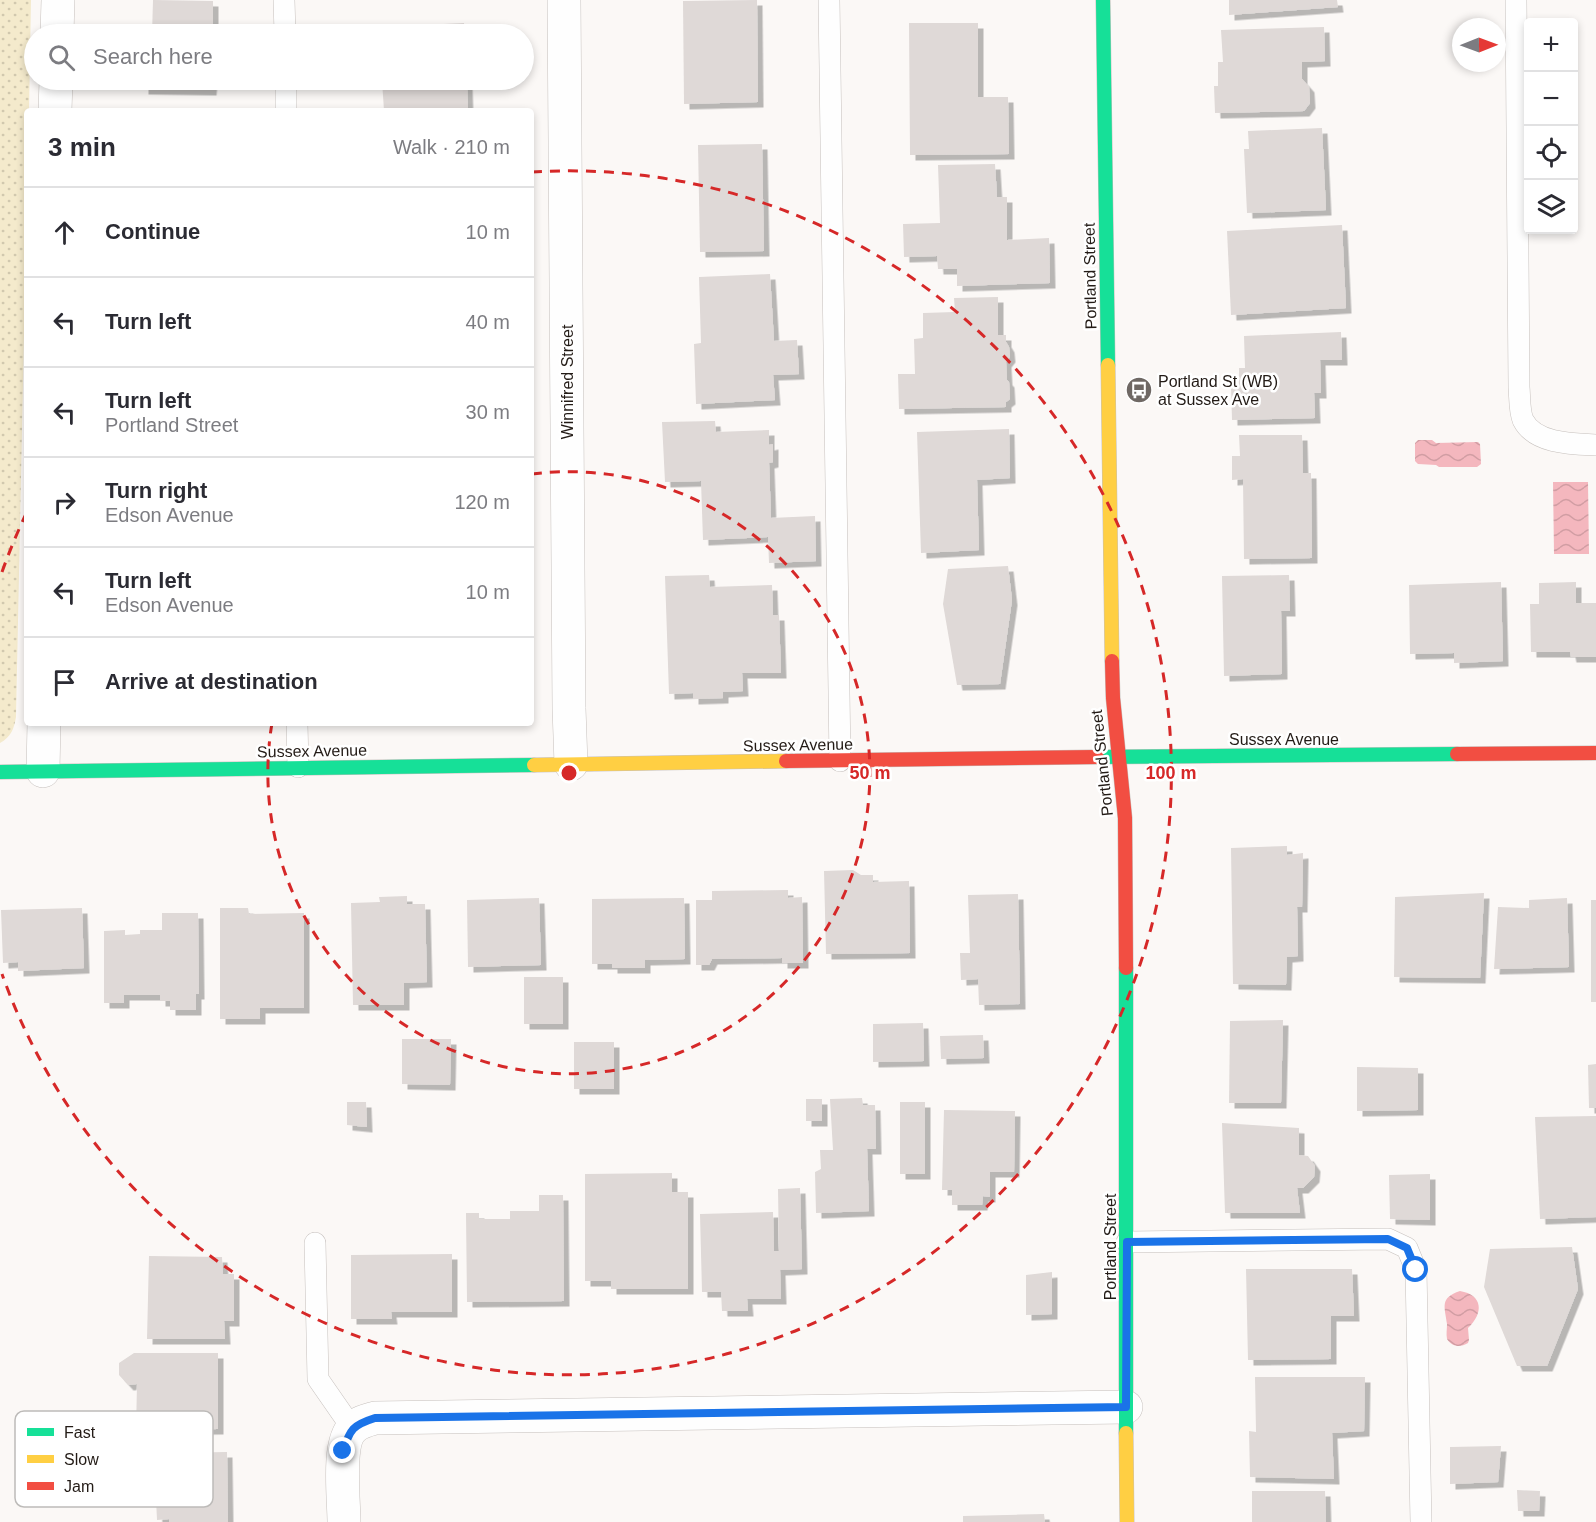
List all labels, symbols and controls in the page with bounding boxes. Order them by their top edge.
north arrow [1452,18,1506,72]
map controls [1524,18,1578,234]
button: + [1524,18,1578,72]
search box [24,24,534,90]
icon: search [45,41,78,74]
text: Search here [93,44,213,69]
button: − [1524,72,1578,126]
button: locate [1524,126,1578,180]
text: 3 min [48,132,116,162]
text: Walk · 210 m [393,136,510,158]
button: layers [1524,180,1578,234]
icon: ahead [48,216,81,249]
text: Continue [105,219,200,244]
text: 10 m [466,221,510,243]
street label: Portland Street [1081,222,1099,330]
icon: left [48,306,81,339]
text: Turn left [105,309,191,334]
text: 40 m [466,311,510,333]
street label: Winnifred Street [559,324,576,439]
place label: Portland St (WB) at Sussex Ave [1158,373,1278,408]
bus stop icon: Portland St (WB) at Sussex Ave [1124,375,1154,405]
text: Turn left [105,388,191,413]
icon: left [48,396,81,429]
text: 30 m [466,401,510,423]
text: Portland Street [105,414,238,436]
text: Turn right [105,478,207,503]
icon: right [48,486,81,519]
text: 120 m [454,491,510,513]
text: Edson Avenue [105,504,234,526]
text: Turn left [105,568,191,593]
icon: left [48,576,81,609]
text: 10 m [466,581,510,603]
text: Edson Avenue [105,594,234,616]
icon: arrive [48,666,81,699]
text: Arrive at destination [105,669,318,694]
street label: Portland Street [1088,708,1116,817]
street label: Sussex Avenue [1229,731,1339,748]
street label: Sussex Avenue [743,736,853,754]
street label: Sussex Avenue [257,742,367,760]
centre of rings [559,763,579,783]
text: 50 m [849,763,891,783]
text: 100 m [1145,763,1197,783]
street label: Portland Street [1102,1193,1119,1300]
route start [1402,1256,1428,1282]
legend [15,1411,213,1507]
text: Fast [64,1424,96,1441]
route end [329,1437,355,1463]
text: Slow [64,1451,99,1468]
text: Jam [64,1478,94,1495]

